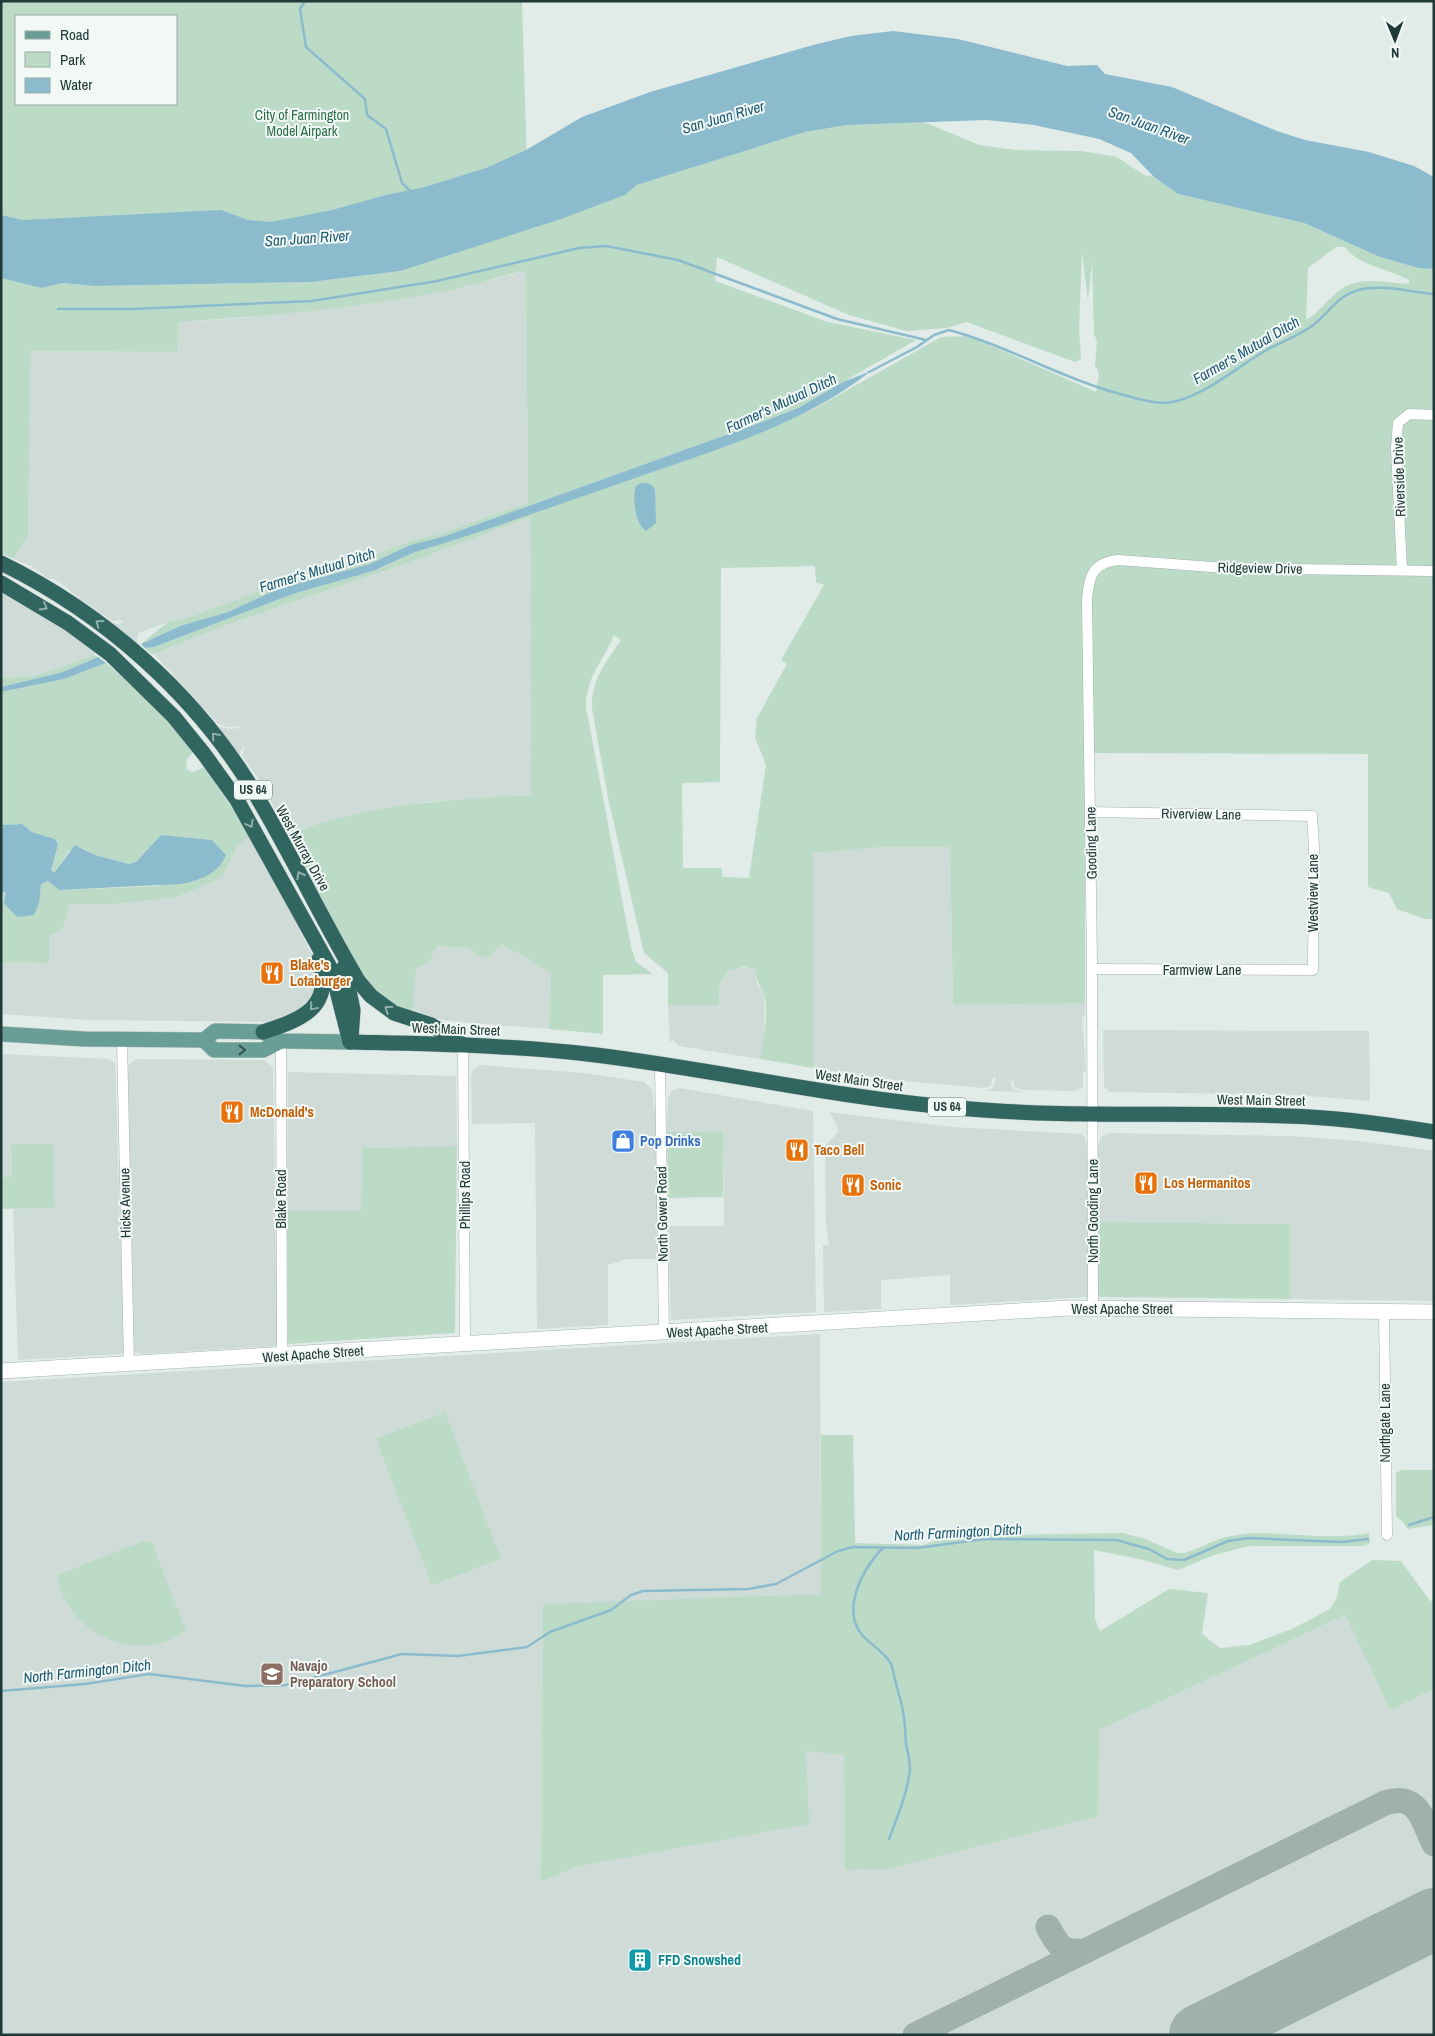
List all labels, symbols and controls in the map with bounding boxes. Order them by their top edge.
legend [15,15,178,105]
north arrow [1370,15,1420,65]
text: Road [60,24,89,45]
text: N [1391,44,1400,62]
text: Park [60,49,86,70]
text: Water [60,74,92,95]
water label: San Juan River [679,95,768,139]
water label: San Juan River [1106,101,1193,150]
park label: City of Farmington Model Airpark [255,106,349,140]
water label: San Juan River [264,225,351,251]
water label: Farmer's Mutual Ditch [1189,311,1303,389]
water label: Farmer's Mutual Ditch [722,368,840,438]
street label: Riverside Drive [1389,437,1409,517]
water label: Farmer's Mutual Ditch [256,542,378,598]
street label: Ridgeview Drive [1217,558,1303,578]
one-way arrow [38,601,47,611]
one-way arrow [95,620,105,629]
one-way arrow [212,733,221,742]
road number: US 64 [234,780,272,800]
street label: West Murray Drive [272,802,334,894]
street label: Riverview Lane [1161,804,1241,824]
street label: Gooding Lane [1081,806,1101,880]
one-way arrow [244,818,254,827]
street label: Westview Lane [1304,854,1322,932]
one-way arrow [296,871,306,880]
place label: Blake's Lotaburger [290,956,351,990]
restaurant icon: Blake's Lotaburger [259,960,285,986]
street label: Farmview Lane [1163,961,1241,979]
one-way arrow [309,1002,318,1011]
one-way arrow [384,1005,393,1015]
street label: West Main Street [411,1018,501,1040]
one-way arrow [238,1045,246,1055]
street label: West Main Street [814,1065,904,1095]
street label: West Main Street [1217,1090,1305,1110]
road number: US 64 [928,1098,966,1116]
restaurant icon: McDonald's [219,1099,245,1125]
place label: McDonald's [250,1103,314,1121]
shop icon: Pop Drinks [610,1128,636,1154]
place label: Pop Drinks [640,1132,701,1150]
restaurant icon: Taco Bell [784,1137,810,1163]
place label: Taco Bell [814,1141,864,1159]
street label: North Gooding Lane [1084,1159,1102,1263]
street label: Phillips Road [456,1161,474,1229]
street label: North Gower Road [652,1166,672,1262]
street label: Hicks Avenue [115,1168,135,1238]
street label: Blake Road [272,1169,290,1229]
restaurant icon: Los Hermanitos [1133,1170,1159,1196]
restaurant icon: Sonic [840,1172,866,1198]
place label: Los Hermanitos [1164,1174,1251,1192]
place label: Sonic [870,1176,901,1194]
street label: West Apache Street [1071,1300,1173,1318]
street label: West Apache Street [666,1318,768,1342]
street label: West Apache Street [262,1341,364,1367]
street label: Northgate Lane [1376,1383,1394,1463]
water label: North Farmington Ditch [893,1518,1023,1546]
water label: North Farmington Ditch [22,1654,152,1688]
place label: Navajo Preparatory School [290,1657,396,1691]
school or university icon: Navajo Preparatory School [259,1661,285,1687]
building icon: FFD Snowshed [627,1947,653,1973]
place label: FFD Snowshed [658,1951,741,1969]

